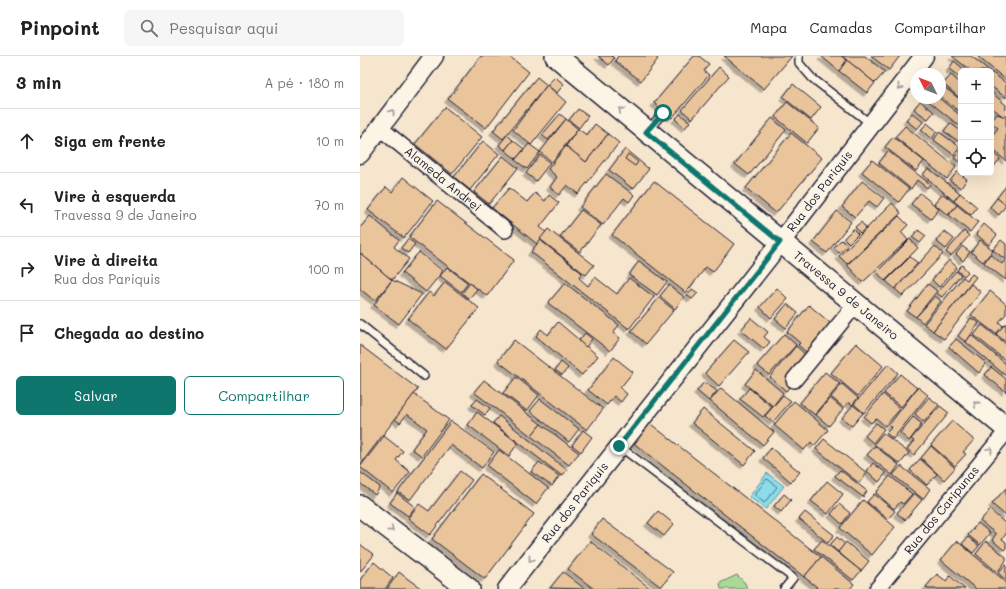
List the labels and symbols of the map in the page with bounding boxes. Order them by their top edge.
north arrow [910,68,946,104]
one-way arrow [898,82,905,89]
route start [654,104,672,122]
one-way arrow [618,108,625,115]
one-way arrow [387,109,394,116]
street label: Alameda Andrei [402,142,485,215]
street label: Rua dos Pariquis [783,147,855,235]
street label: Travessa 9 de Janeiro [791,247,902,343]
one-way arrow [973,401,981,408]
route end [610,437,628,455]
one-way arrow [985,448,992,455]
street label: Rua dos Pariquis [538,458,611,546]
street label: Rua dos Caripunas [900,462,982,557]
one-way arrow [387,525,394,532]
one-way arrow [528,554,535,561]

